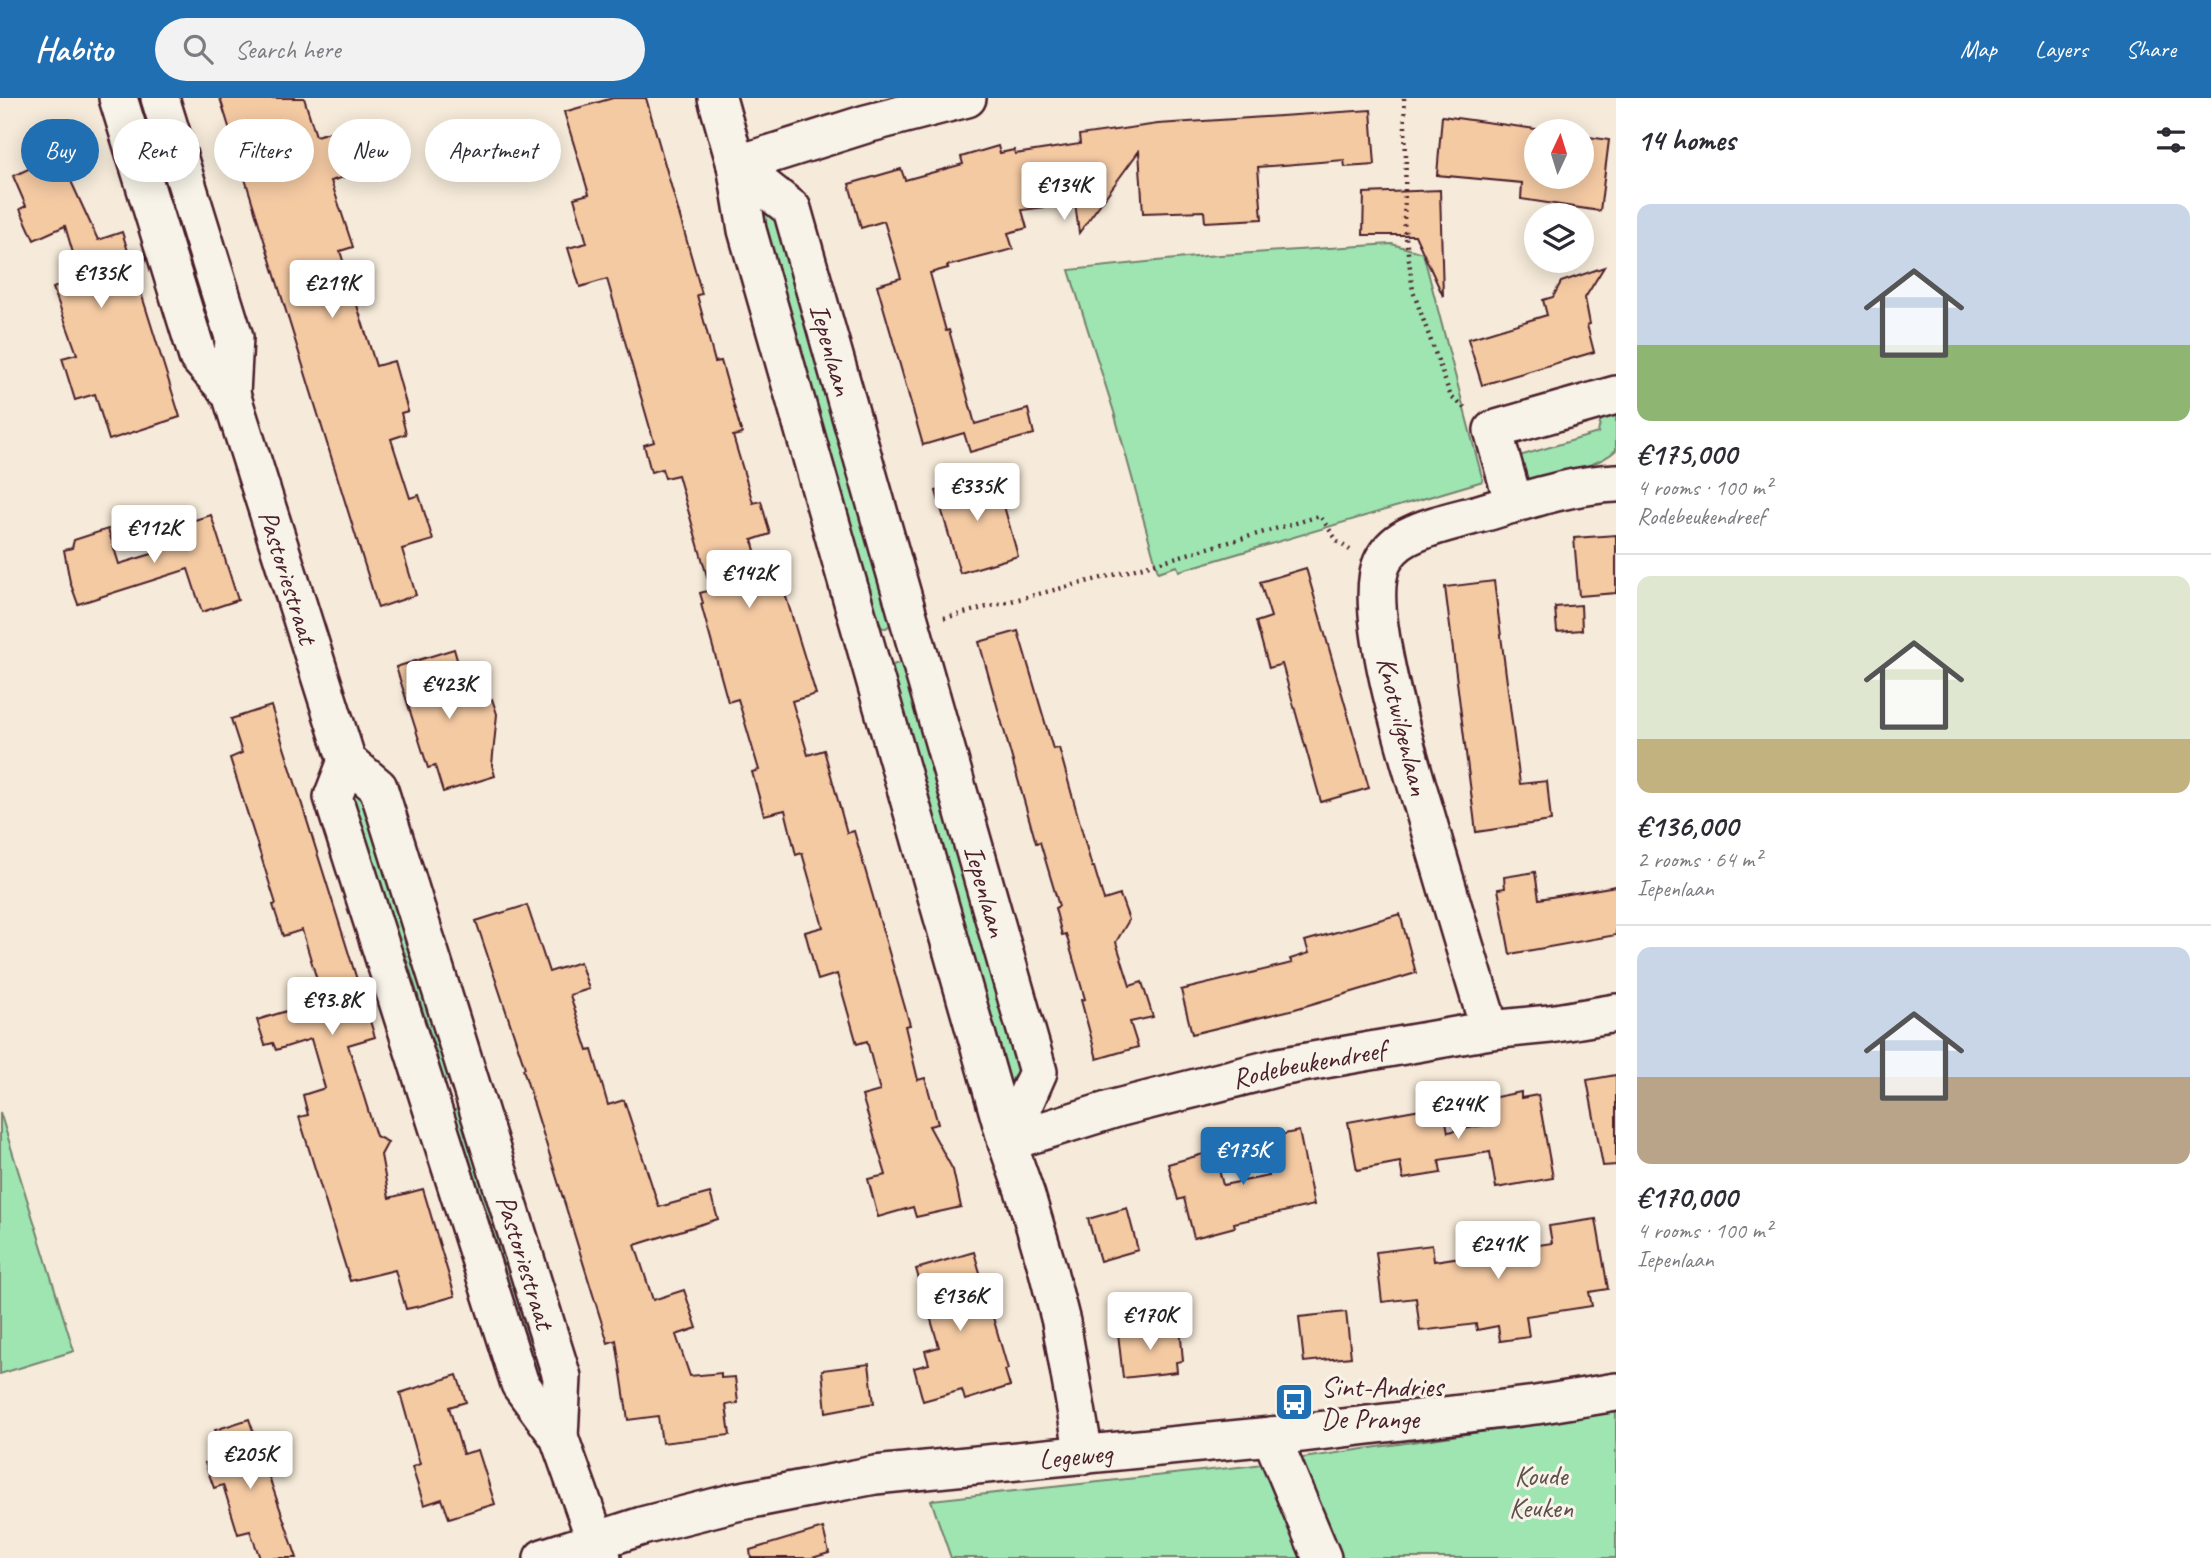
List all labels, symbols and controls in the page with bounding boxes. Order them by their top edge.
search box [155,18,645,81]
text: Habito [35,28,113,70]
icon: search [179,30,217,68]
text: Search here [235,33,341,66]
text: Map [1960,34,1997,64]
text: Layers [2035,34,2088,64]
text: Share [2126,34,2176,64]
chip: Buy [21,119,99,182]
chip: Rent [113,119,200,182]
chip: Filters [214,119,314,182]
chip: New [328,119,411,182]
chip: Apartment [425,119,561,182]
north arrow [1524,119,1594,189]
map controls [1524,119,1594,273]
text: 14 homes [1637,121,1735,159]
icon: filters [2152,121,2190,159]
pin: €134K [1015,162,1113,222]
text: €134K [1037,170,1091,199]
button: layers [1524,203,1594,273]
pin: €135K [52,250,150,310]
icon: home [1851,250,1977,376]
text: €135K [75,258,127,287]
pin: €219K [283,260,381,320]
text: €219K [306,268,358,297]
street label: Iepenlaan [802,299,862,400]
text: €175,000 [1637,435,1737,473]
pin: €335K [928,464,1026,523]
text: €335K [951,471,1003,500]
text: 4 rooms · 100 m² [1637,473,1772,502]
text: Rodebeukendreef [1637,502,1765,531]
pin: €112K [105,505,203,565]
street label: Pastoriestraat [251,506,327,651]
text: €112K [127,513,181,542]
pin: €142K [700,550,798,610]
text: €142K [722,558,776,587]
icon: home [1851,622,1977,748]
street label: Knotwilgenlaan [1369,653,1437,799]
pin: €423K [400,662,498,721]
text: €423K [422,669,476,698]
text: €136,000 [1637,807,1738,845]
street label: Iepenlaan [957,841,1016,942]
text: 2 rooms · 64 m² [1637,845,1761,874]
text: Iepenlaan [1637,874,1714,903]
pin: €93.8K [275,978,389,1037]
text: €93.8K [303,985,361,1014]
icon: home [1851,993,1977,1119]
street label: Rodebeukendreef [1228,1030,1394,1096]
pin: €244K [1409,1082,1507,1141]
text: €244K [1431,1089,1485,1118]
pin: €175K [1194,1128,1292,1187]
text: €175K [1217,1135,1269,1164]
text: €170,000 [1637,1178,1737,1216]
street label: Pastoriestraat [489,1191,564,1336]
text: 4 rooms · 100 m² [1637,1216,1772,1245]
pin: €241K [1449,1222,1547,1281]
text: €241K [1471,1229,1525,1258]
text: Iepenlaan [1637,1245,1714,1274]
pin: €136K [911,1274,1009,1333]
text: €136K [933,1281,987,1310]
pin: €170K [1101,1292,1199,1352]
text: €170K [1124,1300,1177,1329]
place label: Sint-Andries De Prange [1321,1369,1445,1436]
bus stop icon: Sint-Andries De Prange [1273,1381,1315,1423]
pin: €205K [201,1432,299,1491]
street label: Legeweg [1037,1434,1116,1476]
text: €205K [224,1439,276,1468]
park label: Koude Keuken [1509,1458,1573,1525]

